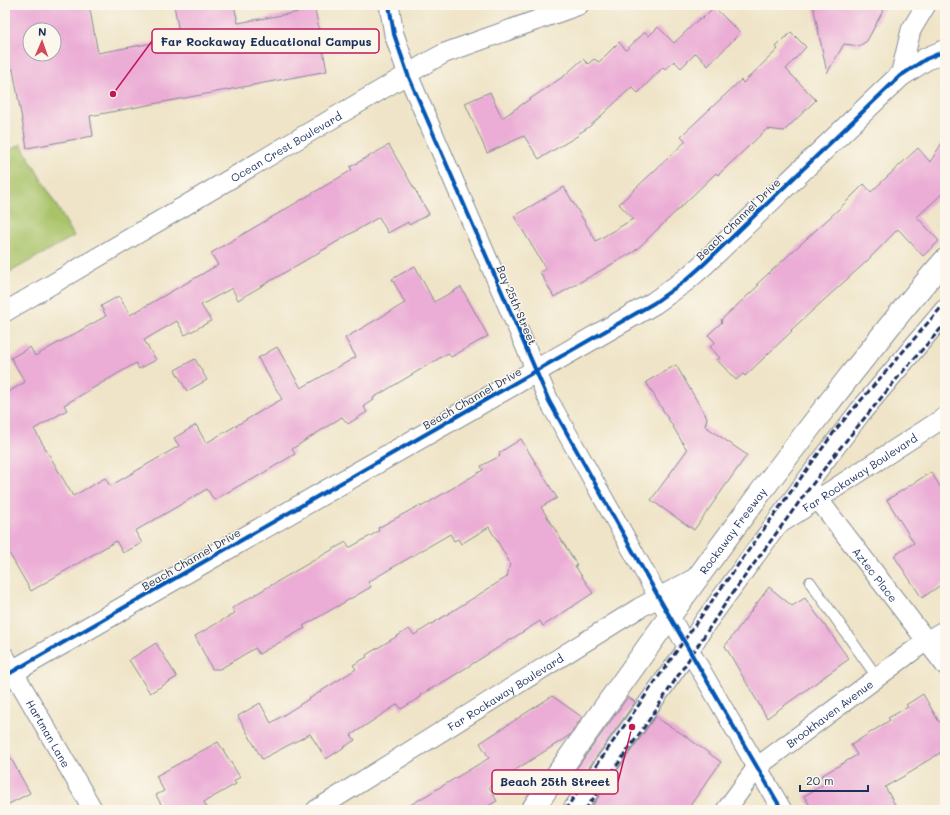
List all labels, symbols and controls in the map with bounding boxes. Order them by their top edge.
north arrow [22,22,62,62]
text: N [38,24,47,39]
callout: Far Rockaway Educational Campus [152,29,379,53]
text: Far Rockaway Educational Campus [160,33,372,49]
street label: Ocean Crest Boulevard [227,108,344,185]
street label: Beach Channel Drive [693,175,784,263]
street label: Bay 25th Street [493,263,541,347]
street label: Beach Channel Drive [420,363,524,432]
street label: Far Rockaway Boulevard [799,430,920,515]
street label: Rockaway Freeway [696,484,769,577]
street label: Beach Channel Drive [139,524,243,593]
street label: Aztec Place [850,544,901,605]
street label: Far Rockaway Boulevard [444,650,566,734]
street label: Brookhaven Avenue [783,676,876,751]
street label: Hartman Lane [23,697,74,770]
scale bar [800,767,868,793]
callout: Beach 25th Street [492,770,618,794]
text: 20 m [806,772,834,788]
text: Beach 25th Street [500,773,610,789]

